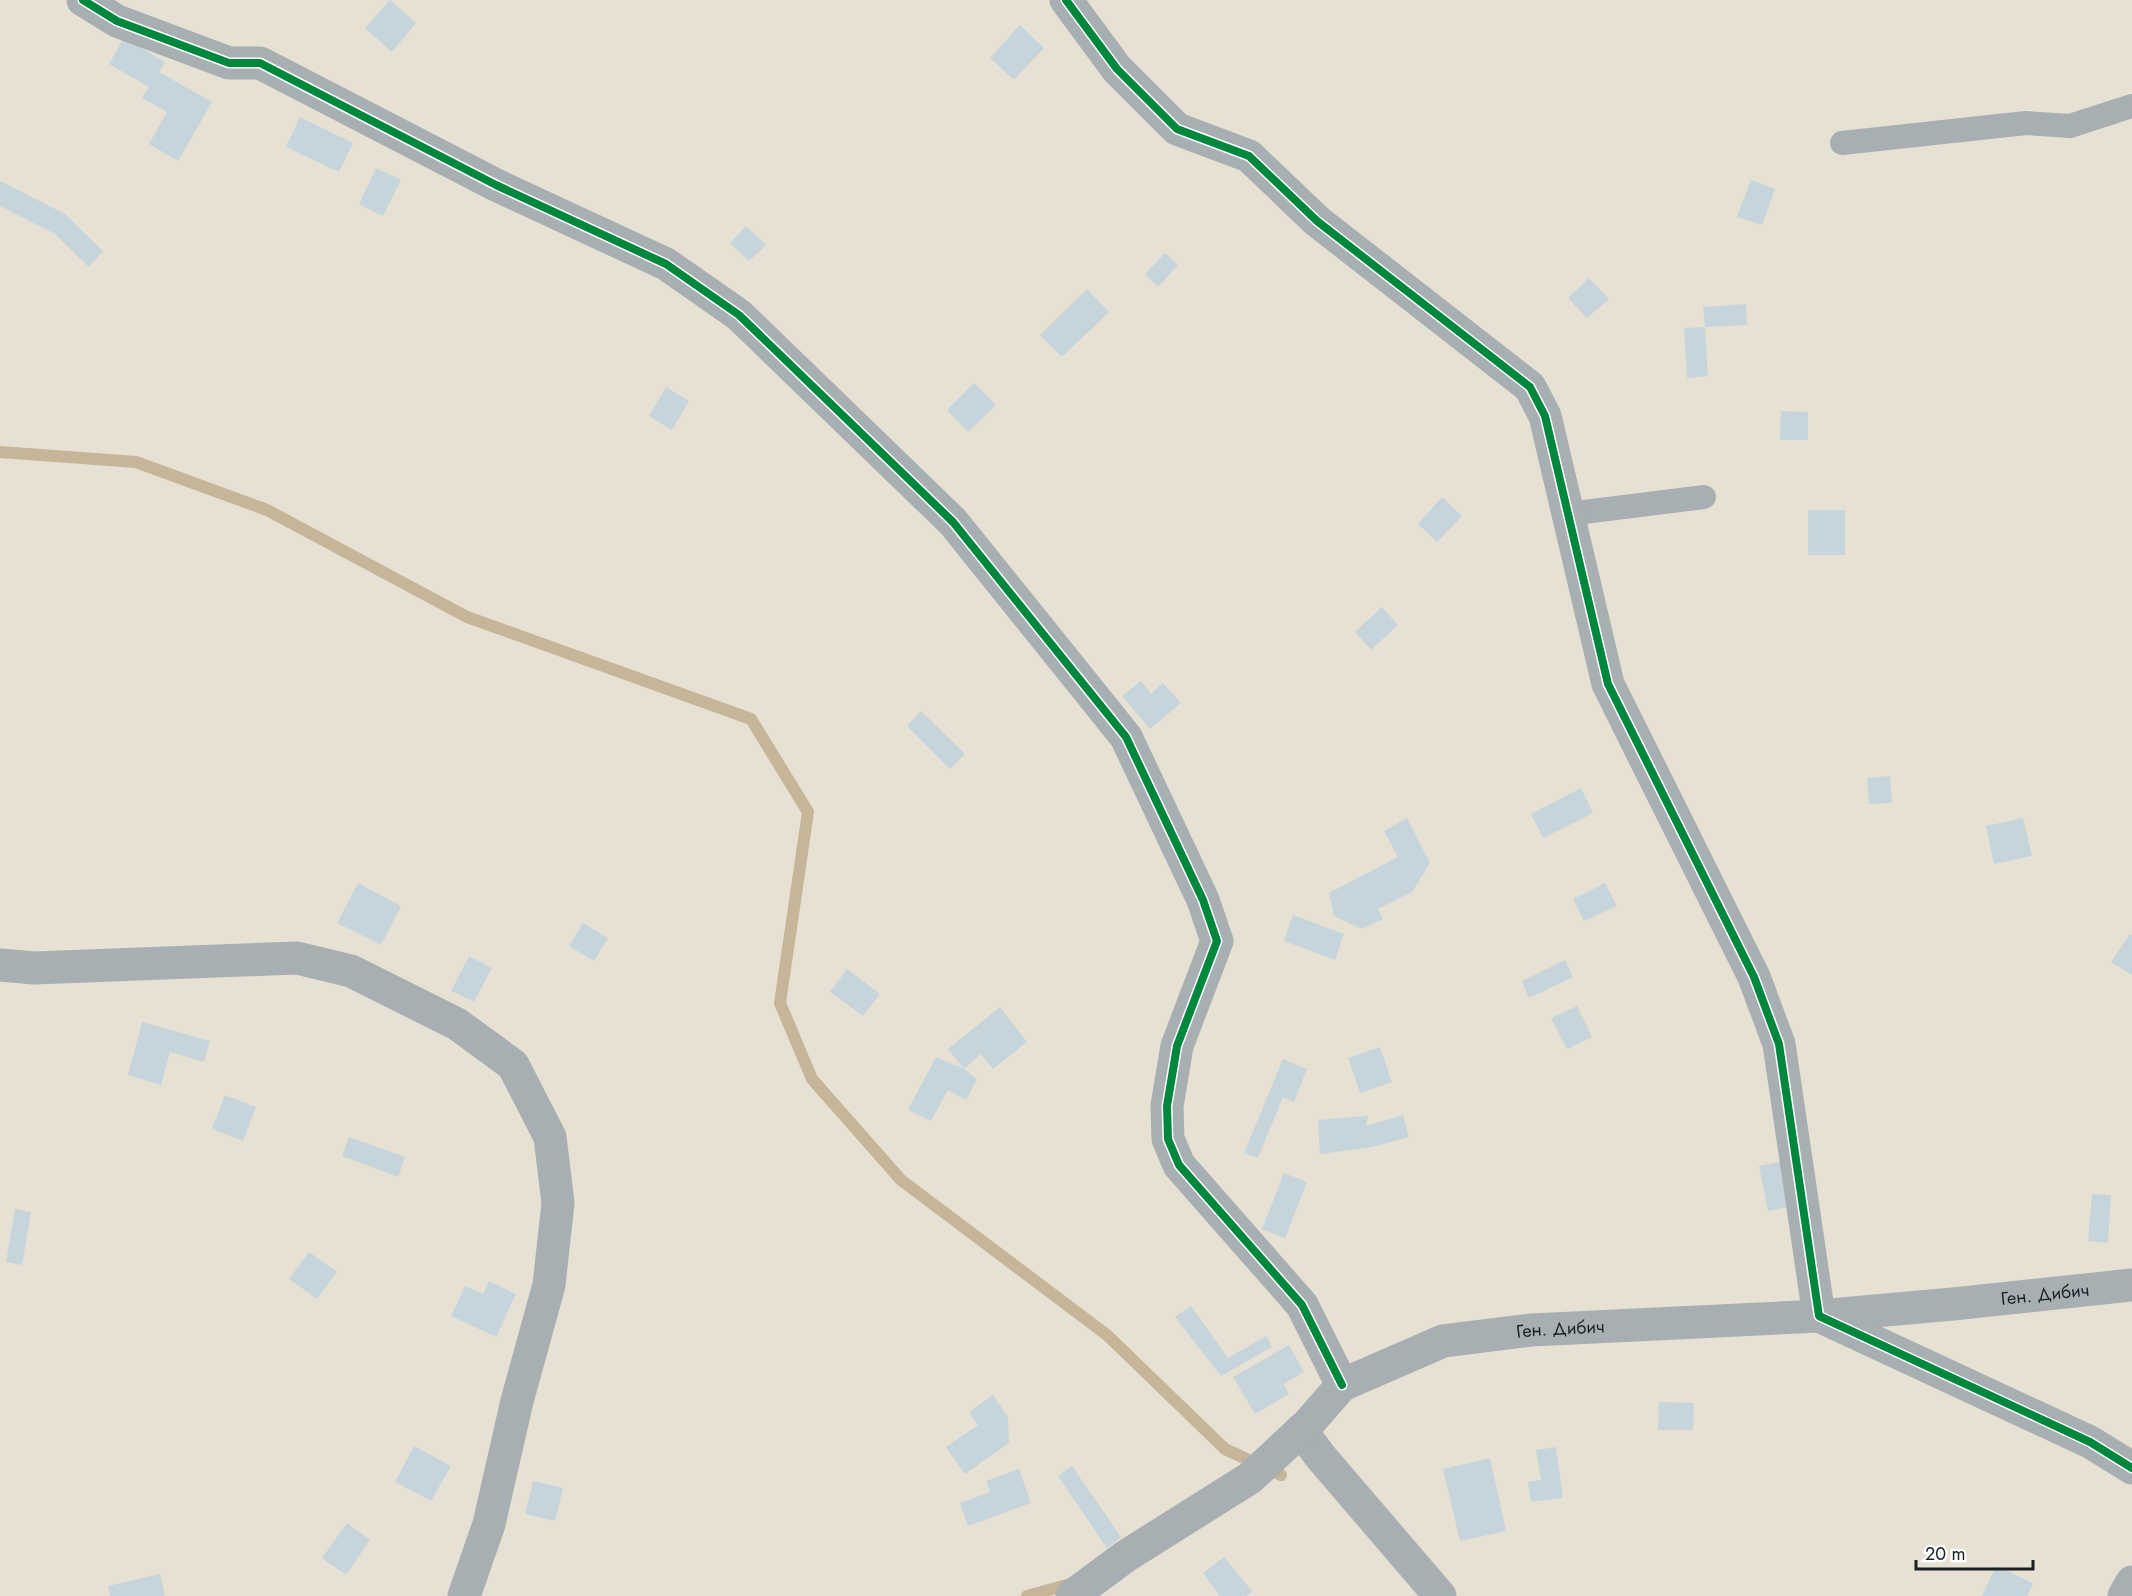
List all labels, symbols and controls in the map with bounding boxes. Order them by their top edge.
street label: Ген. Дибич [2000,1277,2091,1312]
street label: Ген. Дибич [1515,1313,1605,1345]
scale bar [1916,1533,2033,1571]
text: 20 m [1925,1541,1965,1567]

